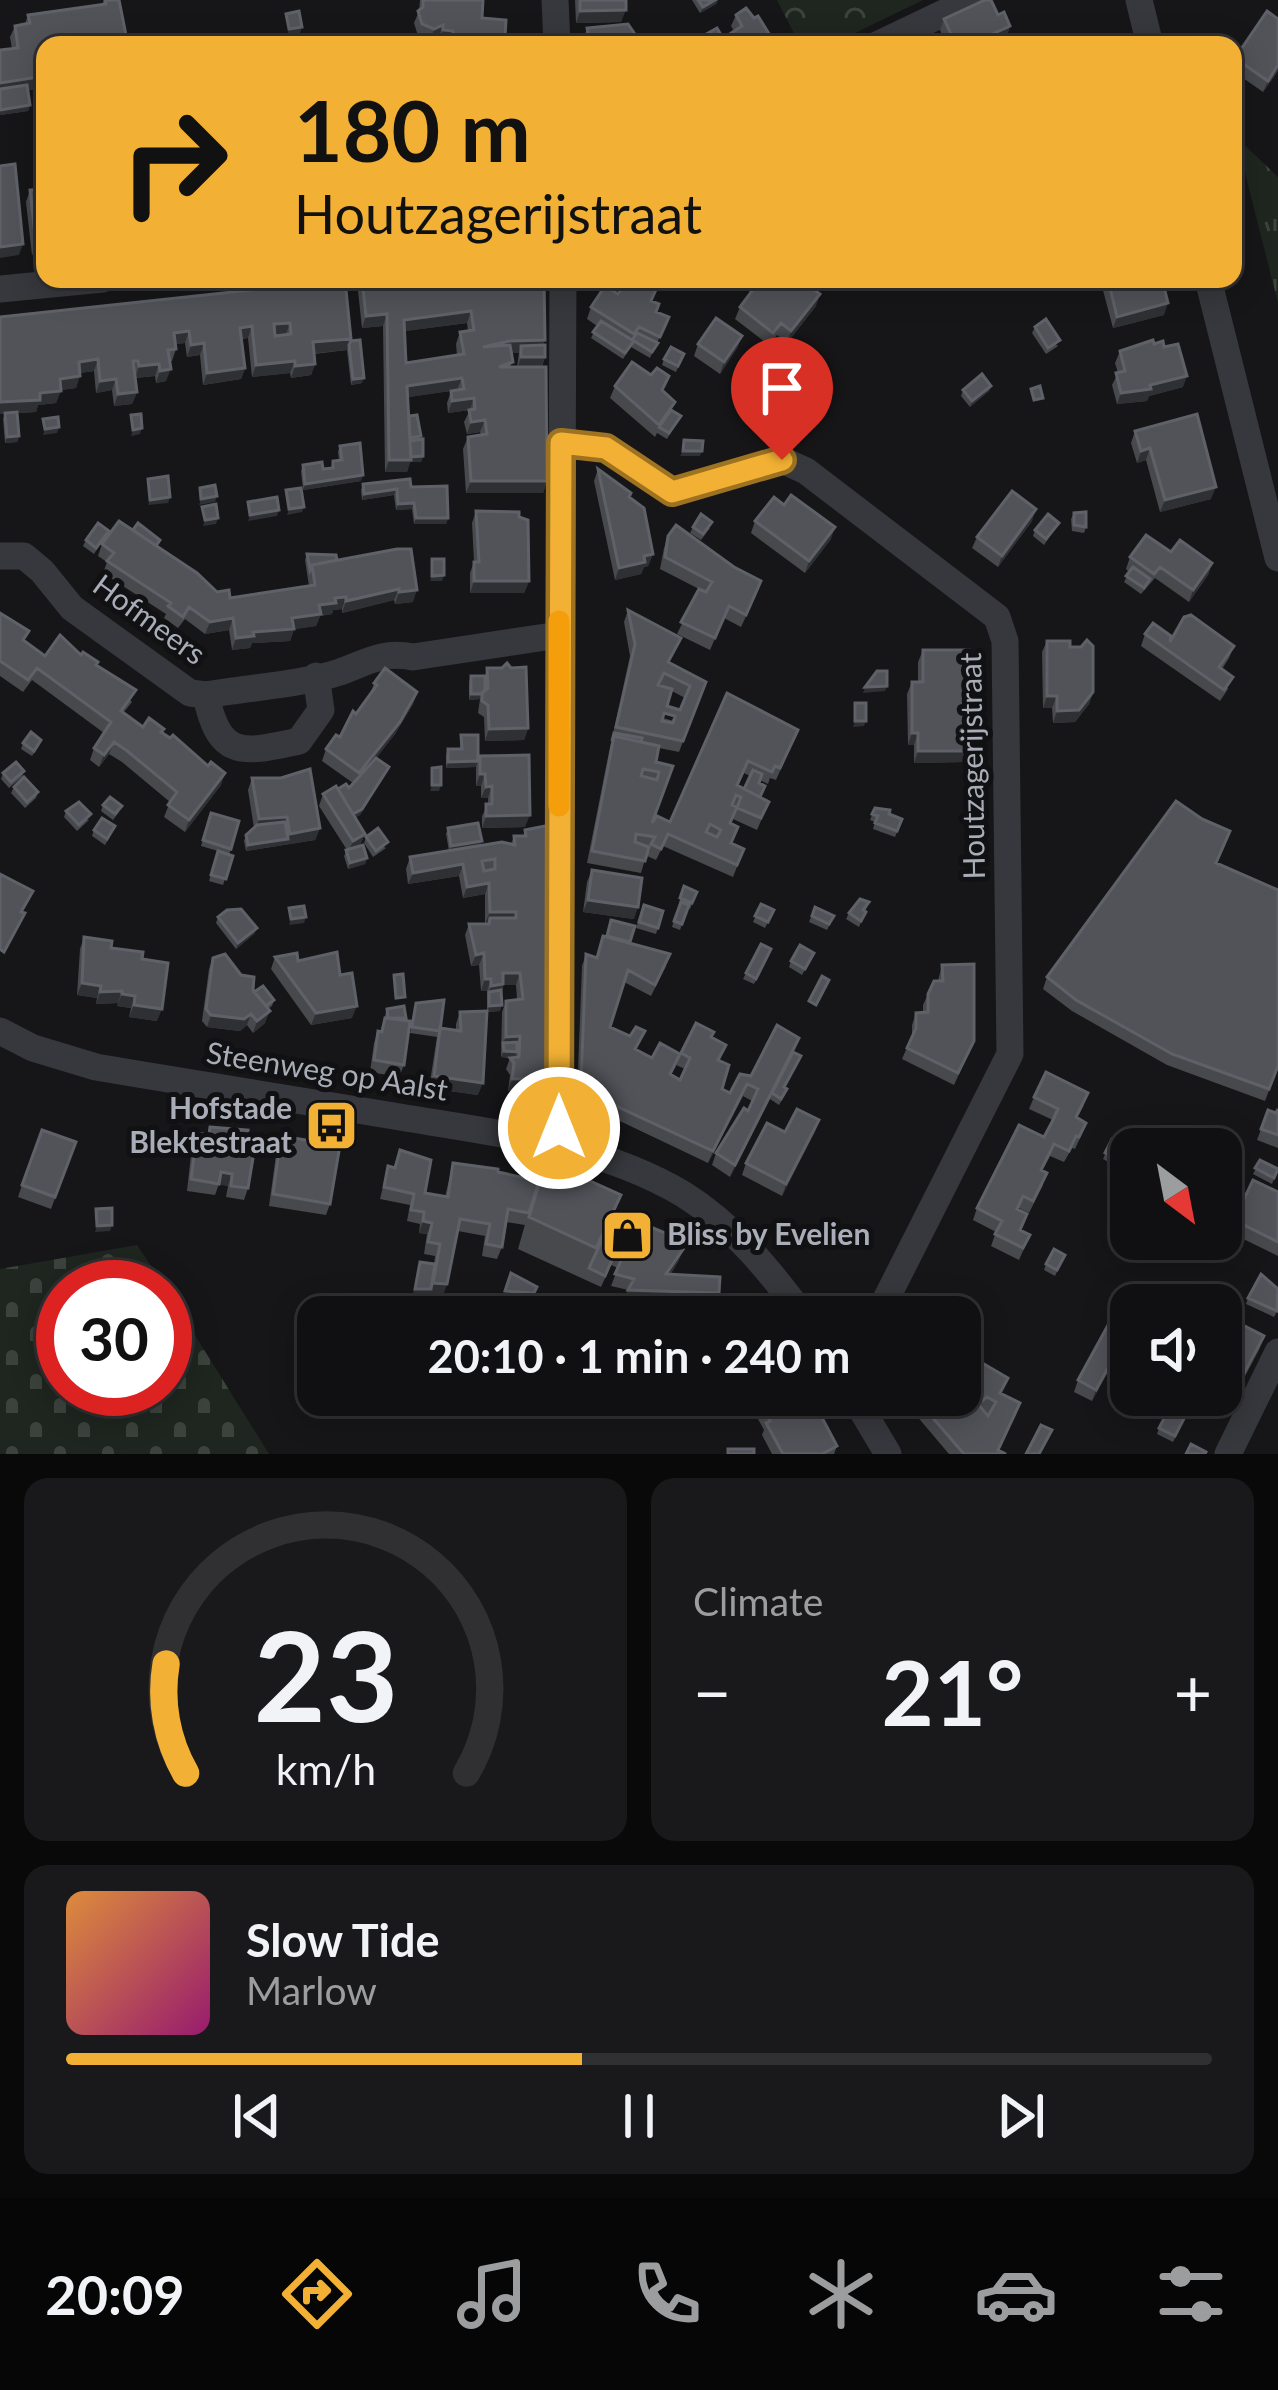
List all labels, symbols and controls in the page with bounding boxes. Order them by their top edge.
text: 180 m [294,79,531,180]
icon: right [96,84,252,240]
text: Houtzagerijstraat [294,181,702,246]
pin [731,337,833,460]
icon: arrive [749,355,815,421]
street label: Hofmeers [87,566,213,671]
street label: Houtzagerijstraat [951,652,991,880]
street label: Steenweg op Aalst [204,1033,451,1107]
position arrow [496,1065,622,1191]
place label: Hofstade Blektestraat [129,1089,292,1159]
bus stop icon: Hofstade Blektestraat [303,1098,359,1154]
north arrow [1110,1128,1242,1260]
map controls [1110,1128,1242,1416]
shop icon: Bliss by Evelien [600,1207,656,1263]
place label: Bliss by Evelien [667,1215,870,1251]
speed limit sign: 30 [36,1260,192,1416]
button: sound [1110,1284,1242,1416]
text: 20:10 · 1 min · 240 m [428,1329,850,1383]
text: Climate [693,1578,823,1624]
text: 23 [253,1599,398,1749]
text: 21° [882,1637,1023,1745]
text: − [693,1652,731,1731]
text: + [1174,1652,1212,1731]
text: km/h [275,1742,376,1793]
text: Slow Tide [246,1913,440,1967]
text: Marlow [246,1967,377,2013]
icon: previous [224,2083,290,2149]
icon: pause [606,2083,672,2149]
icon: next [988,2083,1054,2149]
icon: directions [275,2252,359,2336]
icon: music [450,2252,534,2336]
icon: phone [625,2252,709,2336]
icon: climate [799,2252,883,2336]
icon: car [974,2252,1058,2336]
icon: filters [1149,2252,1233,2336]
text: 20:09 [45,2262,185,2327]

